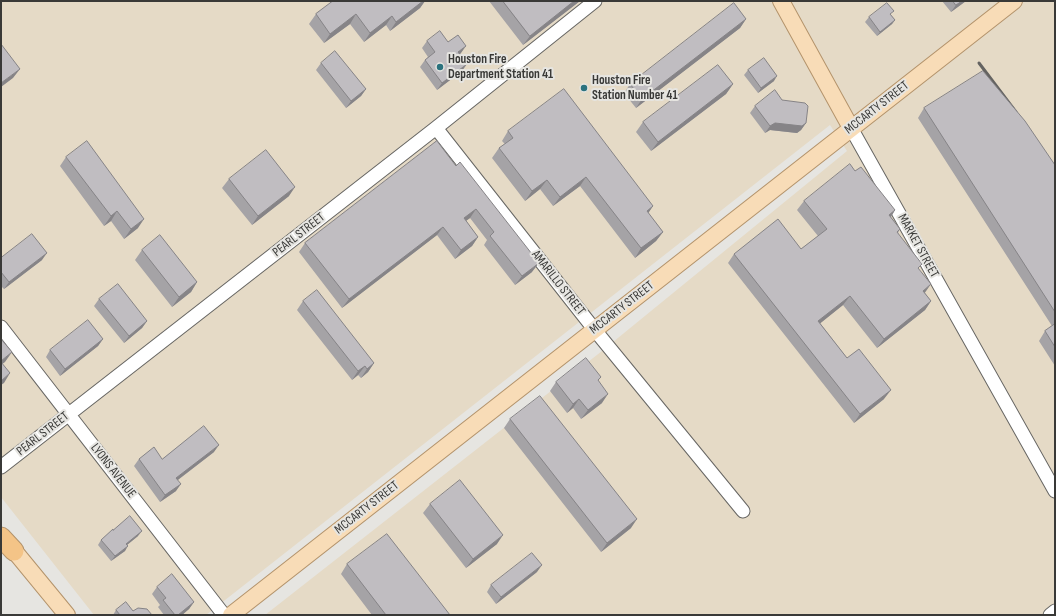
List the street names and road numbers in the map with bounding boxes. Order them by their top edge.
street label: MCCARTY STREET [842,78,912,138]
street label: PEARL STREET [270,210,328,260]
street label: MARKET STREET [894,211,942,281]
street label: AMARILLO STREET [528,247,588,319]
street label: MCCARTY STREET [587,278,657,338]
street label: PEARL STREET [14,409,72,459]
street label: LYONS AVENUE [87,441,139,501]
street label: MCCARTY STREET [332,478,402,538]

